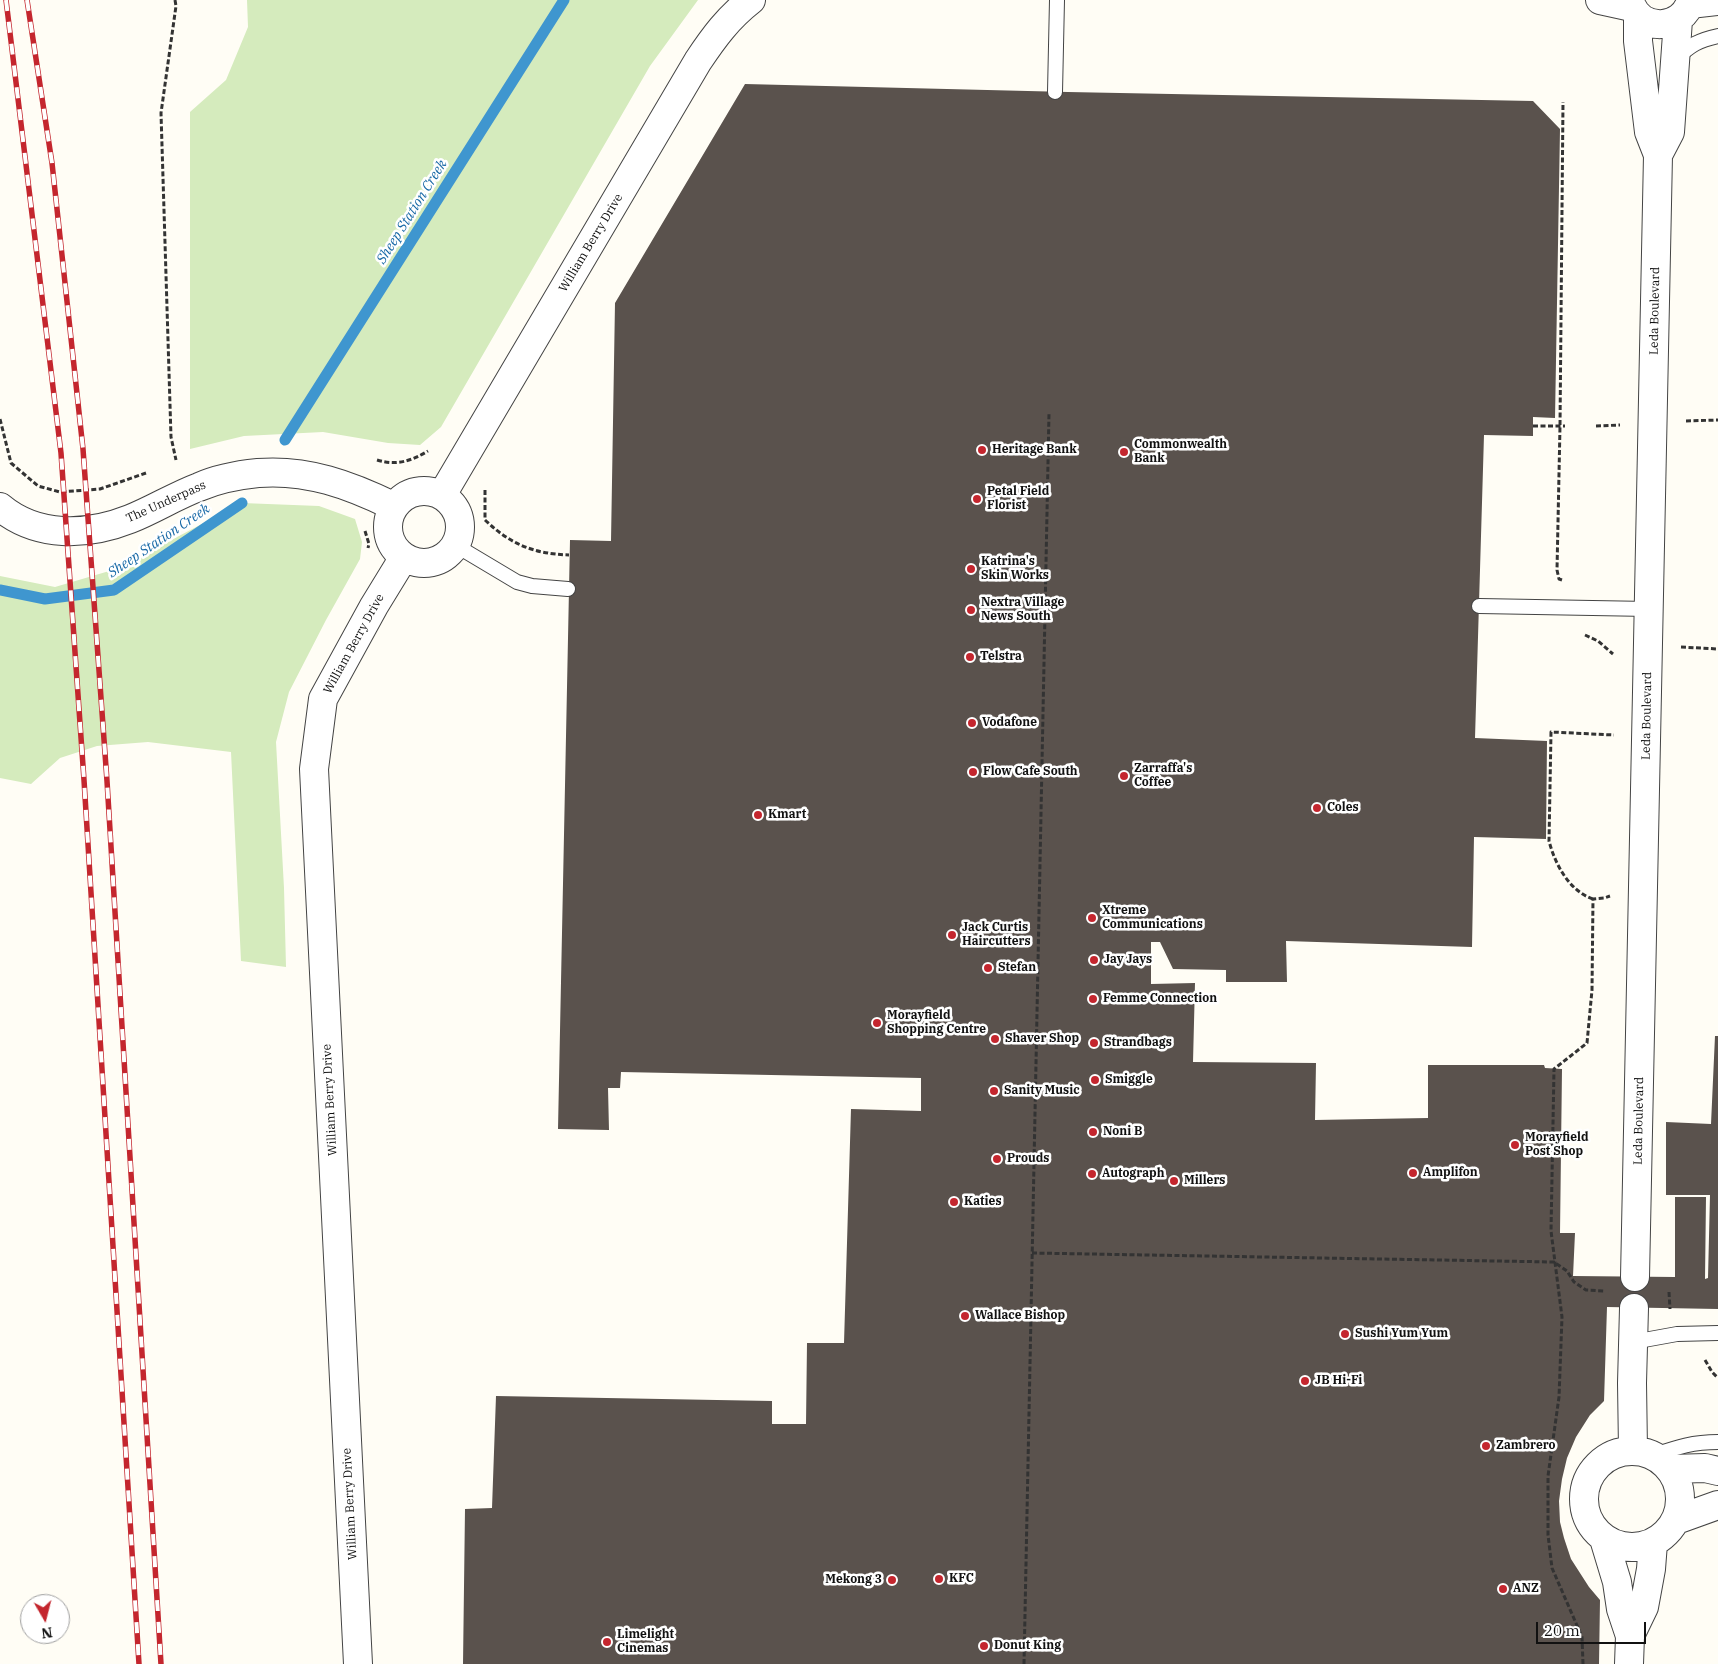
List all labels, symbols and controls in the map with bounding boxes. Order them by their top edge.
water label: Sheep Station Creek [373,157,451,267]
street label: William Berry Drive [556,191,626,295]
street label: Leda Boulevard [1647,267,1663,355]
place label: Commonwealth Bank [1134,438,1227,466]
place label: Heritage Bank [992,443,1077,457]
marker: Heritage Bank [976,444,988,456]
marker: Commonwealth Bank [1118,446,1130,458]
street label: The Underpass [124,478,208,526]
place label: Petal Field Florist [987,485,1049,513]
marker: Petal Field Florist [971,493,983,505]
water label: Sheep Station Creek [105,501,213,581]
place label: Katrina's Skin Works [981,555,1049,583]
marker: Katrina's Skin Works [965,563,977,575]
street label: William Berry Drive [321,592,387,696]
place label: Nextra Village News South [981,596,1064,624]
marker: Nextra Village News South [965,604,977,616]
place label: Telstra [980,650,1022,664]
marker: Telstra [964,651,976,663]
street label: Leda Boulevard [1639,672,1655,760]
place label: Vodafone [982,716,1037,730]
marker: Vodafone [966,717,978,729]
place label: Zarraffa's Coffee [1134,762,1192,790]
place label: Flow Cafe South [983,765,1078,779]
marker: Flow Cafe South [967,766,979,778]
marker: Zarraffa's Coffee [1118,770,1130,782]
place label: Coles [1327,801,1359,815]
marker: Coles [1311,802,1323,814]
place label: Kmart [768,808,806,822]
marker: Kmart [752,809,764,821]
place label: Xtreme Communications [1102,904,1203,932]
marker: Xtreme Communications [1086,912,1098,924]
place label: Jack Curtis Haircutters [962,921,1030,949]
marker: Jack Curtis Haircutters [946,929,958,941]
place label: Jay Jays [1104,953,1152,967]
marker: Jay Jays [1088,954,1100,966]
place label: Stefan [998,961,1036,975]
marker: Stefan [982,962,994,974]
place label: Femme Connection [1103,992,1217,1006]
marker: Femme Connection [1087,993,1099,1005]
place label: Morayfield Shopping Centre [887,1009,986,1037]
marker: Morayfield Shopping Centre [871,1017,883,1029]
place label: Shaver Shop [1005,1032,1079,1046]
marker: Shaver Shop [989,1033,1001,1045]
place label: Strandbags [1104,1036,1172,1050]
marker: Strandbags [1088,1037,1100,1049]
street label: William Berry Drive [320,1044,340,1156]
place label: Smiggle [1105,1073,1153,1087]
marker: Smiggle [1089,1074,1101,1086]
street label: Leda Boulevard [1631,1077,1647,1165]
place label: Sanity Music [1004,1084,1080,1098]
marker: Sanity Music [988,1085,1000,1097]
place label: Noni B [1103,1125,1142,1139]
marker: Noni B [1087,1126,1099,1138]
place label: Morayfield Post Shop [1525,1131,1588,1159]
marker: Morayfield Post Shop [1509,1139,1521,1151]
place label: Prouds [1007,1152,1049,1166]
marker: Prouds [991,1153,1003,1165]
place label: Amplifon [1423,1166,1478,1180]
place label: Autograph [1102,1167,1165,1181]
marker: Amplifon [1407,1167,1419,1179]
marker: Autograph [1086,1168,1098,1180]
place label: Millers [1184,1174,1225,1188]
marker: Millers [1168,1175,1180,1187]
place label: Katies [964,1195,1001,1209]
marker: Katies [948,1196,960,1208]
place label: Wallace Bishop [975,1309,1065,1323]
marker: Wallace Bishop [959,1310,971,1322]
place label: Sushi Yum Yum [1355,1327,1448,1341]
marker: Sushi Yum Yum [1339,1328,1351,1340]
place label: JB Hi-Fi [1315,1374,1362,1388]
marker: JB Hi-Fi [1299,1375,1311,1387]
place label: Zambrero [1496,1439,1556,1453]
marker: Zambrero [1480,1440,1492,1452]
street label: William Berry Drive [340,1448,360,1560]
place label: KFC [949,1572,974,1586]
place label: Mekong 3 [825,1573,882,1587]
marker: KFC [933,1573,945,1585]
marker: Mekong 3 [886,1574,898,1586]
place label: ANZ [1513,1582,1539,1596]
marker: ANZ [1497,1583,1509,1595]
north arrow [20,1594,70,1644]
scale bar [1538,1612,1648,1644]
text: 20 m [1544,1621,1580,1640]
text: N [40,1623,54,1643]
place label: Limelight Cinemas [617,1628,674,1656]
marker: Limelight Cinemas [601,1636,613,1648]
place label: Donut King [994,1639,1061,1653]
marker: Donut King [978,1640,990,1652]

